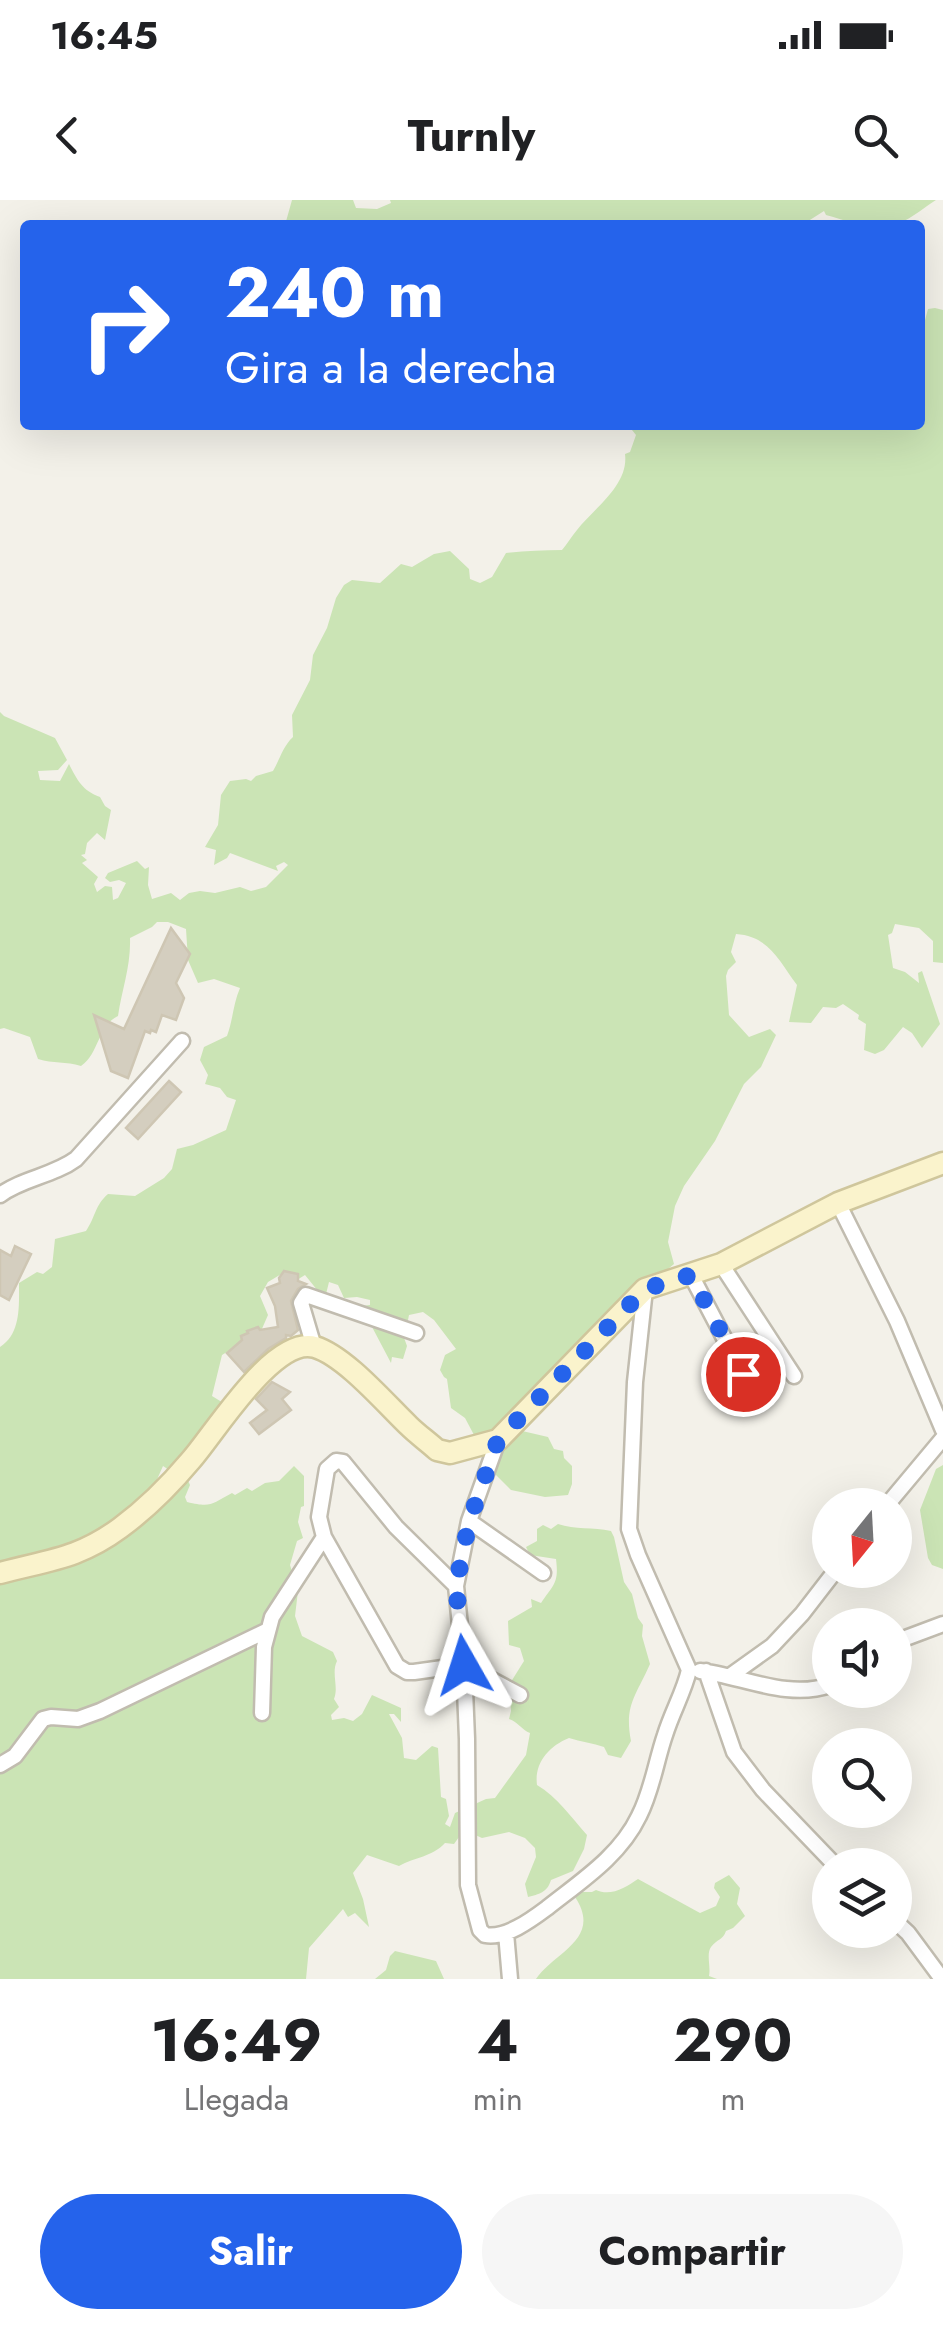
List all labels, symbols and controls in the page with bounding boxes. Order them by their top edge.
text: 16:45 [50,8,158,63]
text: Turnly [408,103,535,168]
icon: back [40,108,95,163]
icon: search [848,108,903,163]
text: 240 m [225,242,445,343]
icon: right [60,260,190,390]
text: Gira a la derecha [225,335,556,400]
pin [701,1332,786,1417]
icon: arrive [716,1347,771,1402]
north arrow [812,1488,912,1588]
map controls [812,1488,912,1948]
button: sound [812,1608,912,1708]
position arrow [412,1613,516,1717]
button: search [812,1728,912,1828]
button: layers [812,1848,912,1948]
text: 16:49 [150,1997,322,2084]
text: 4 [477,1997,519,2084]
text: 290 [673,1997,793,2084]
text: Llegada [184,2076,289,2122]
text: min [473,2076,523,2122]
text: m [720,2076,745,2122]
button: Salir [40,2194,462,2309]
button: Compartir [482,2194,903,2309]

